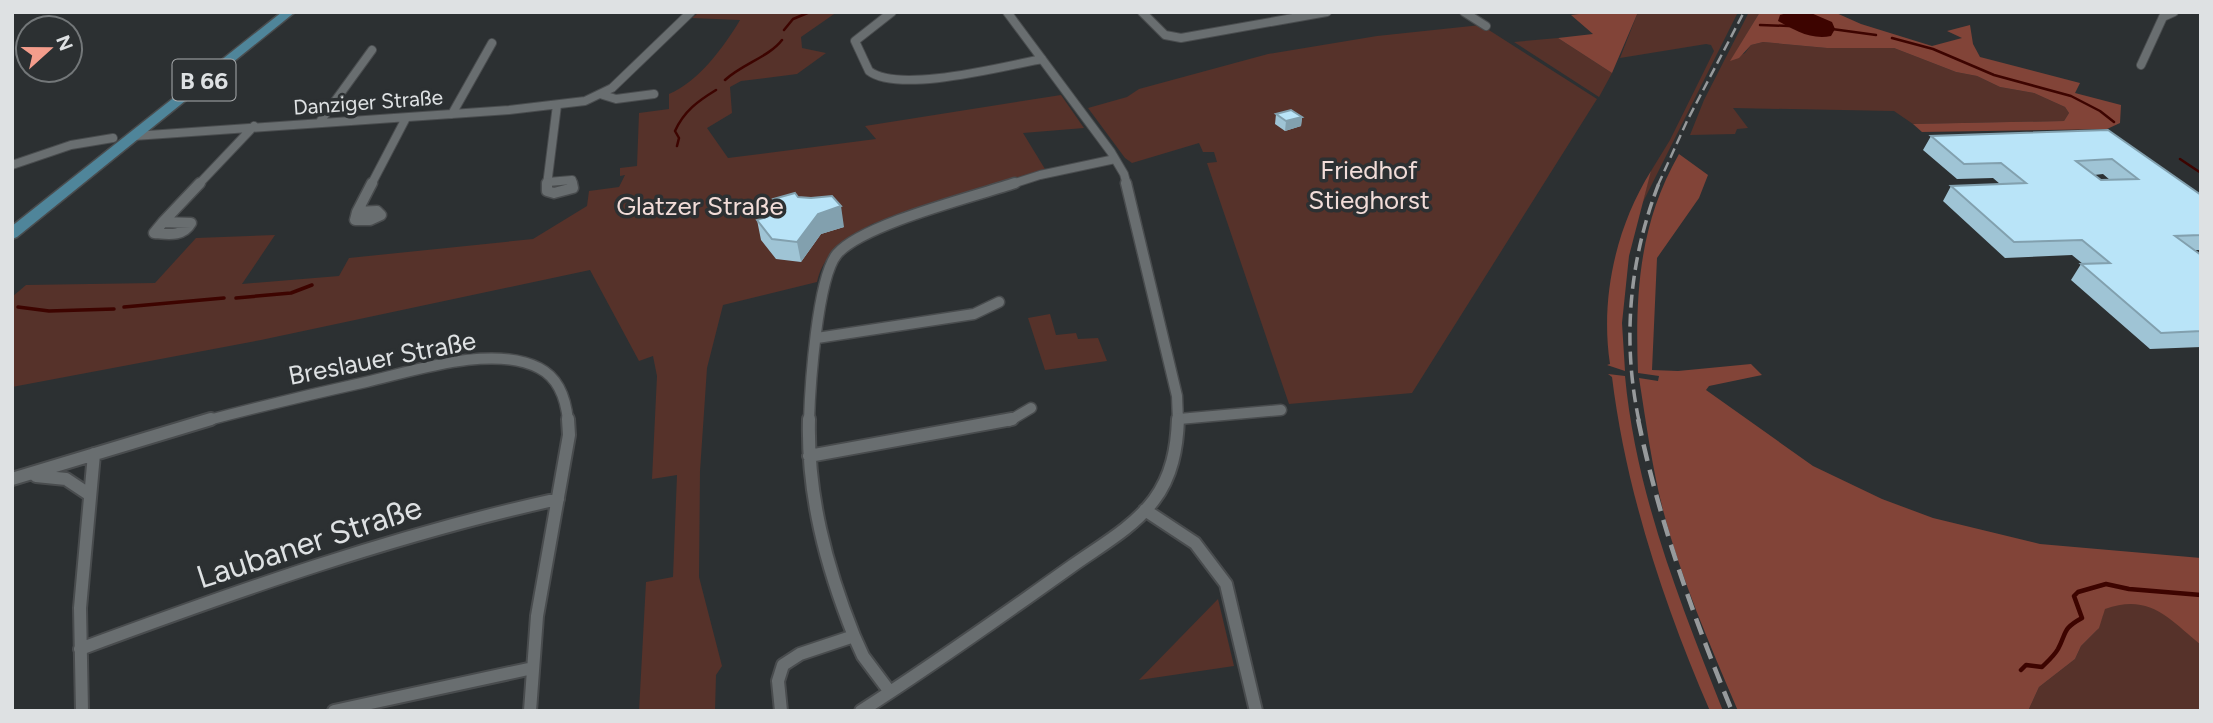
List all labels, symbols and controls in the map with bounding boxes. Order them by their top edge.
north arrow [14,14,84,84]
text: N [51,32,78,54]
road number: B 66 [172,60,235,100]
street label: Danziger Straße [292,84,444,120]
park label: Friedhof Stieghorst [1308,154,1430,216]
park label: Glatzer Straße [616,190,784,222]
street label: Breslauer Straße [285,324,479,392]
street label: Laubaner Straße [192,488,426,596]

